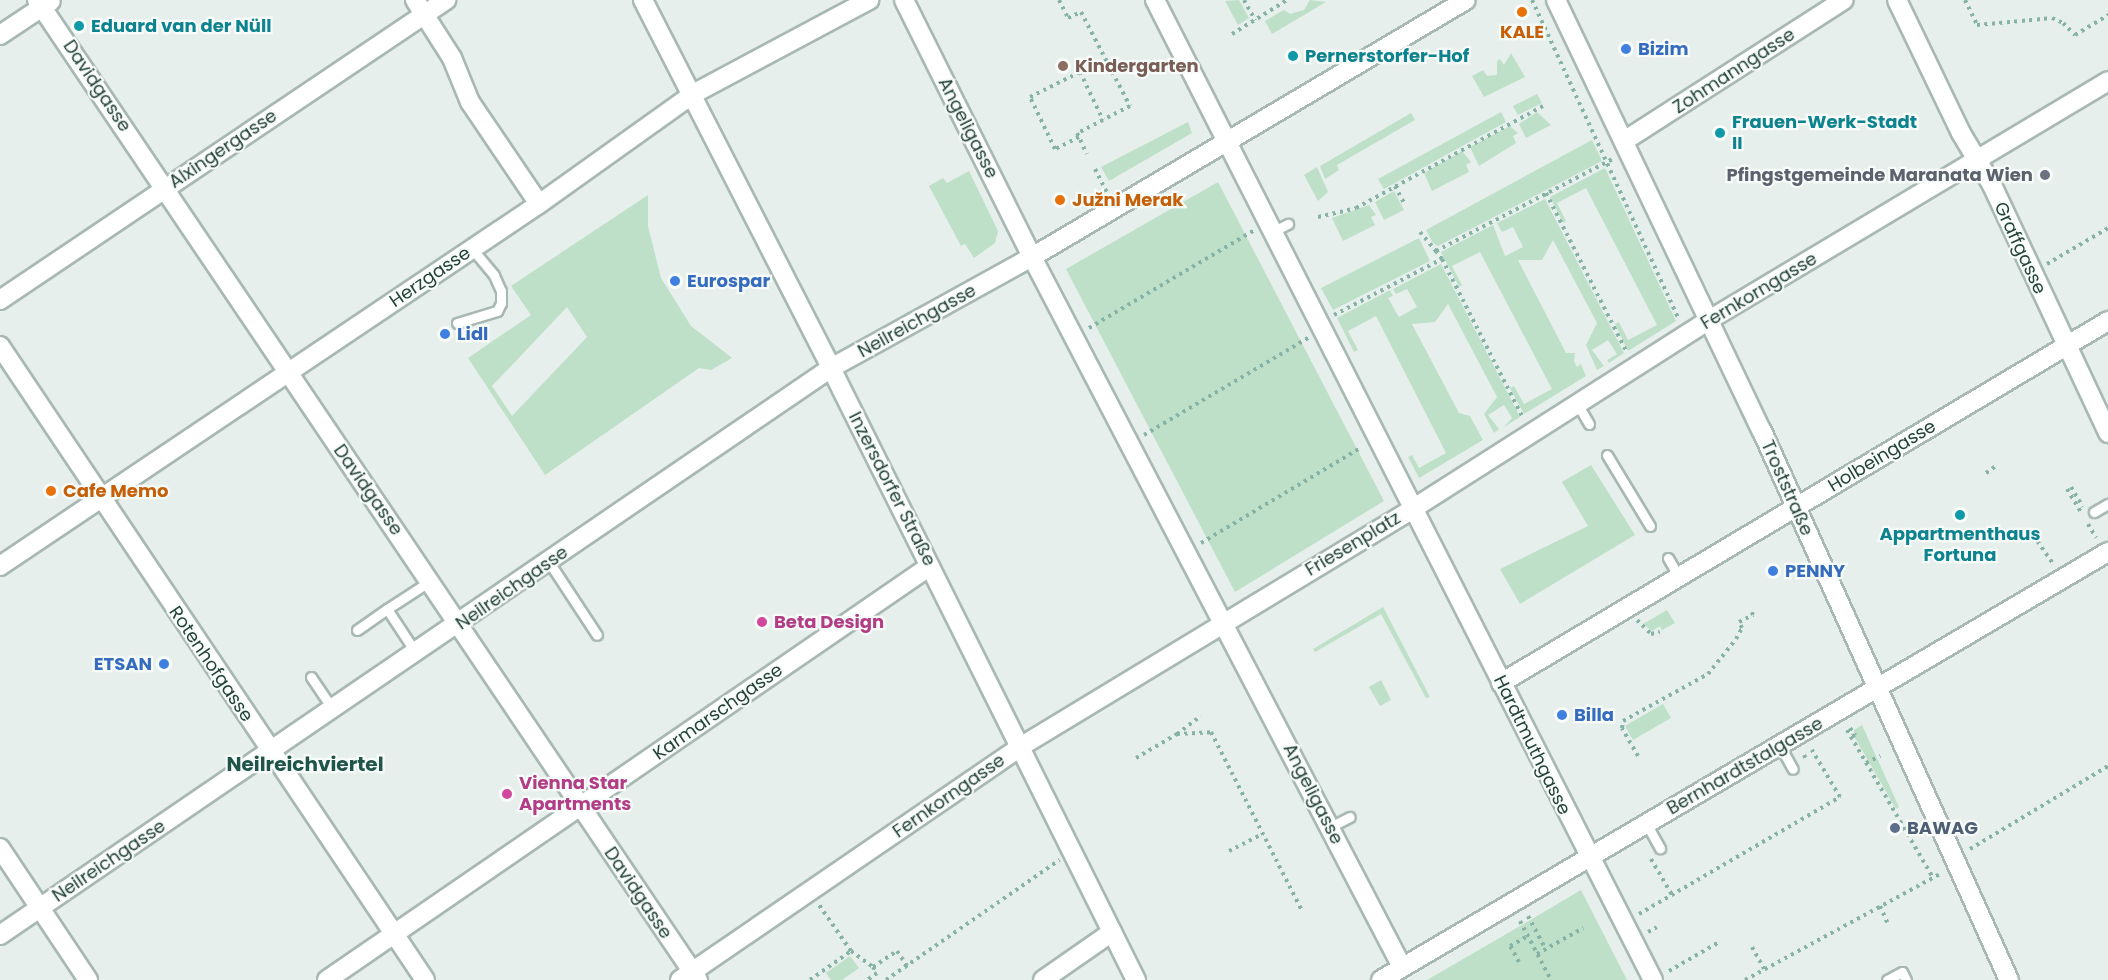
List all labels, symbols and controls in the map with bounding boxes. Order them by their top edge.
marker: KALE [1515,5,1529,19]
place label: Eduard van der Nüll [91,15,272,37]
marker: Eduard van der Nüll [72,19,86,33]
place label: KALE [1500,21,1544,43]
street label: Zohmanngasse [1669,24,1799,118]
street label: Davidgasse [58,36,136,136]
place label: Bizim [1638,38,1688,60]
marker: Bizim [1619,42,1633,56]
place label: Pernerstorfer-Hof [1305,45,1469,67]
marker: Pernerstorfer-Hof [1286,49,1300,63]
place label: Kindergarten [1075,55,1199,77]
marker: Kindergarten [1056,59,1070,73]
street label: Angeligasse [933,74,1003,182]
street label: Alxingergasse [165,105,281,193]
place label: Frauen-Werk-Stadt II [1732,112,1917,154]
marker: Frauen-Werk-Stadt II [1713,126,1727,140]
place label: Pfingstgemeinde Maranata Wien [1726,164,2033,186]
marker: Pfingstgemeinde Maranata Wien [2038,168,2052,182]
place label: Južni Merak [1072,189,1183,211]
marker: Južni Merak [1053,193,1067,207]
street label: Graffgasse [1989,199,2051,297]
street label: Herzgasse [385,242,475,312]
street label: Fernkorngasse [1697,248,1821,334]
place label: Eurospar [687,270,770,292]
marker: Eurospar [668,274,682,288]
street label: Neilreichgasse [854,280,980,362]
place label: Lidl [457,323,488,345]
marker: Lidl [438,327,452,341]
street label: Inzersdorfer Straße [844,408,940,570]
street label: Holbeingasse [1824,415,1940,497]
street label: Troststraße [1756,437,1818,539]
street label: Davidgasse [329,440,407,540]
place label: Cafe Memo [63,480,168,502]
marker: Cafe Memo [44,484,58,498]
street label: Friesenplatz [1302,507,1404,581]
marker: Appartmenthaus Fortuna [1953,508,1967,522]
place label: Appartmenthaus Fortuna [1879,524,2041,566]
street label: Neilreichgasse [452,541,572,635]
place label: PENNY [1785,560,1845,582]
marker: PENNY [1766,564,1780,578]
street label: Rotenhofgasse [164,602,258,726]
place label: Beta Design [774,611,884,633]
marker: Beta Design [755,615,769,629]
place label: ETSAN [94,653,152,675]
marker: ETSAN [157,657,171,671]
street label: Karmarschgasse [649,659,787,765]
street label: Hardtmuthgasse [1489,672,1575,818]
place label: Billa [1574,704,1614,726]
marker: Billa [1555,708,1569,722]
street label: Bernhardtstalgasse [1663,713,1827,819]
street label: Angeligasse [1278,740,1348,848]
street label: Fernkorngasse [889,749,1009,843]
district label: Neilreichviertel [226,752,384,776]
place label: Vienna Star Apartments [519,773,631,816]
marker: Vienna Star Apartments [500,787,514,801]
street label: Neilreichgasse [48,815,170,907]
place label: BAWAG [1907,817,1978,839]
marker: BAWAG [1888,821,1902,835]
street label: Davidgasse [599,843,677,943]

